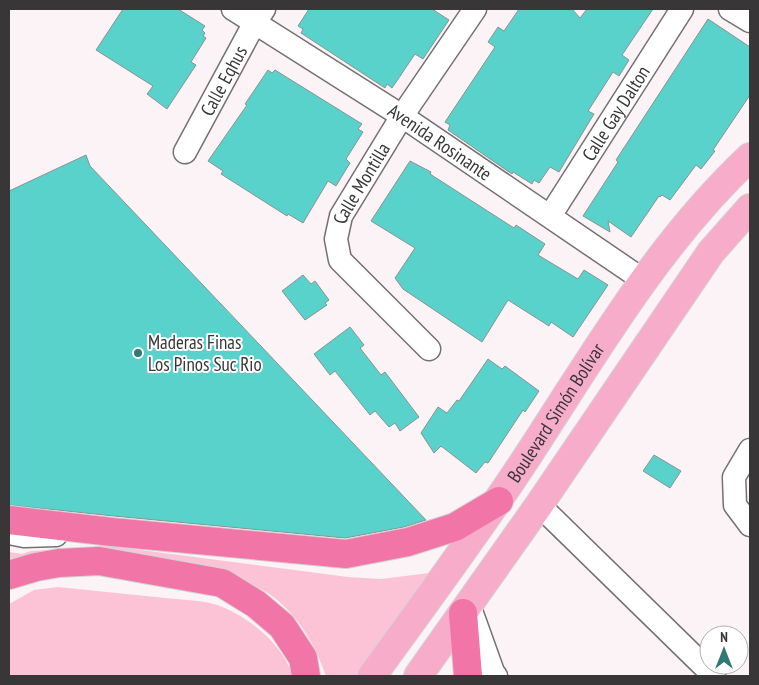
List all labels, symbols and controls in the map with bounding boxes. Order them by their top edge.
street label: Calle Eqhus [195,41,252,120]
street label: Calle Gay Dalton [576,61,655,165]
street label: Avenida Rosinante [384,98,497,186]
street label: Calle Montilla [328,138,395,226]
place label: Maderas Finas Los Pinos Suc Rio [148,330,262,376]
street label: Boulevard Simón Bolívar [502,338,610,487]
marker: Maderas Finas Los Pinos Suc Rio [132,347,144,359]
north arrow [699,625,749,675]
text: N [720,628,728,646]

